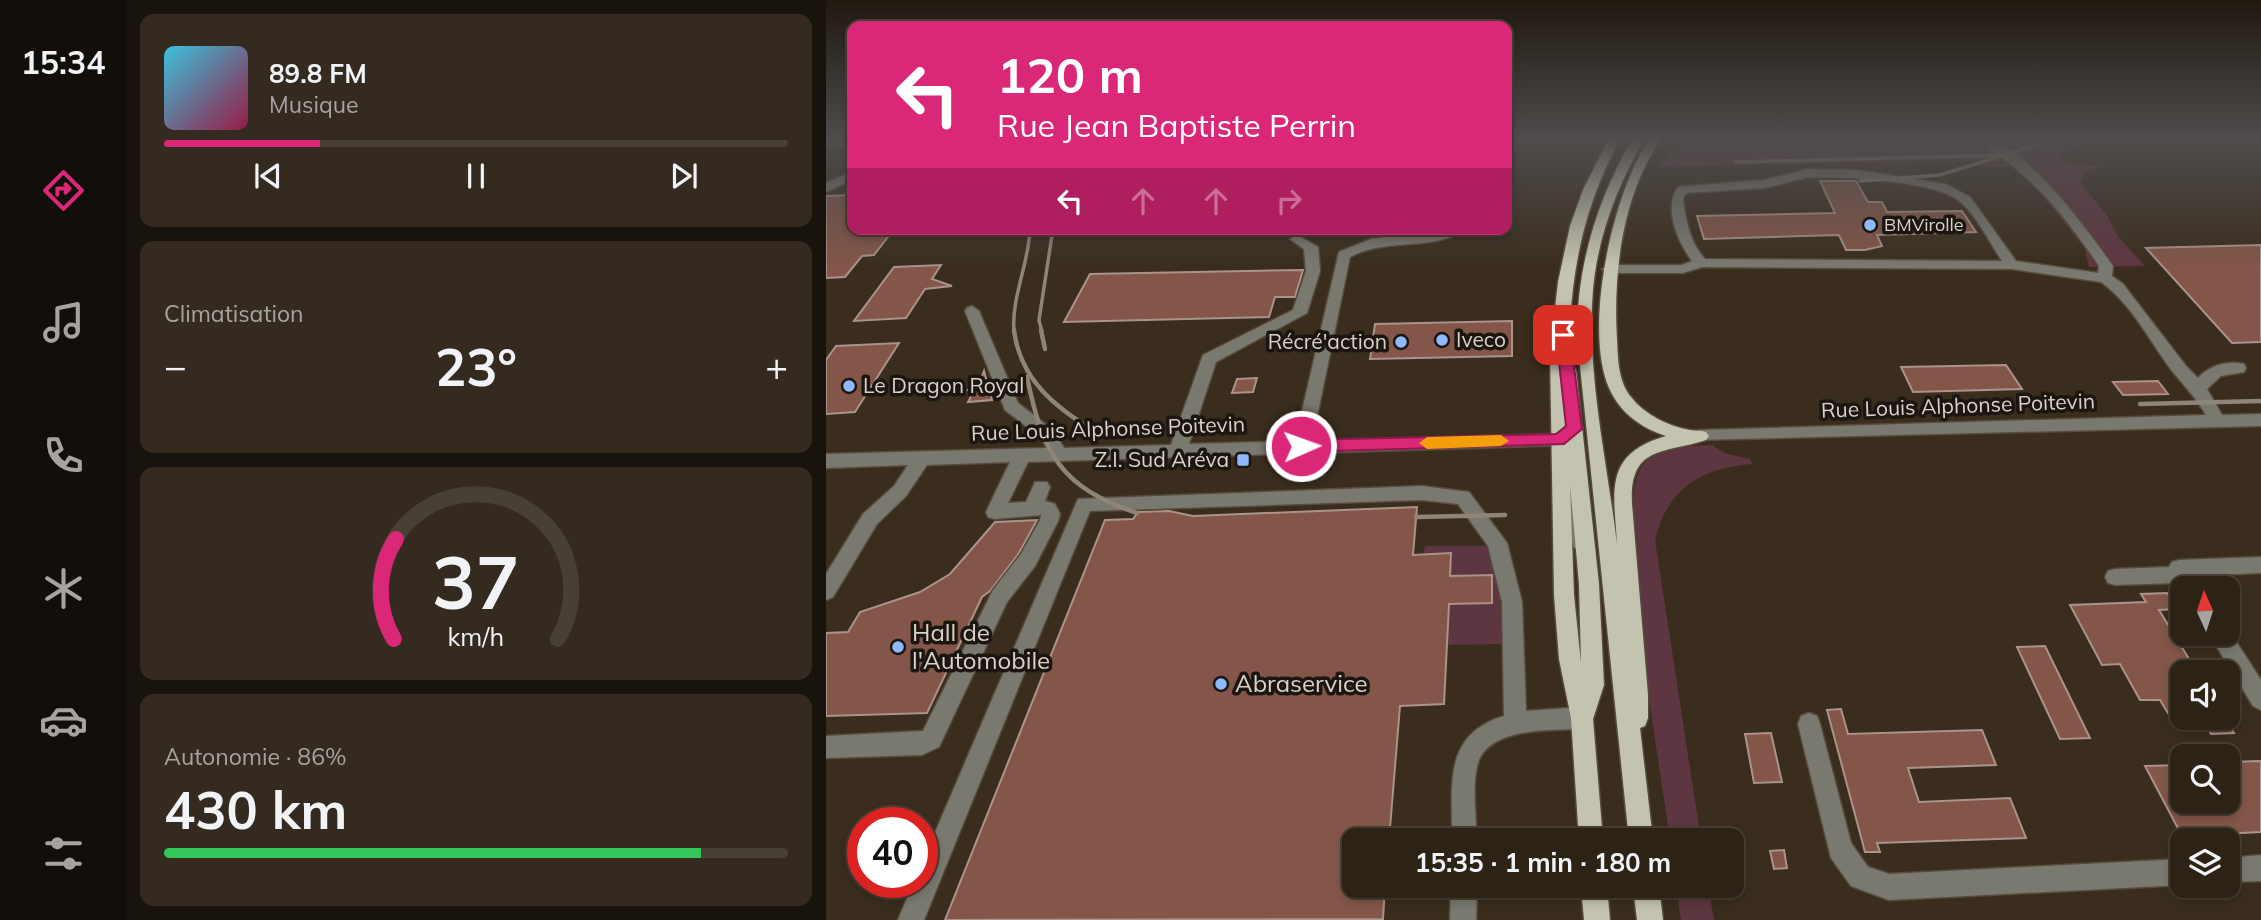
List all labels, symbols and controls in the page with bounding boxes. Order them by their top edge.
text: 15:34 [21,42,105,82]
text: 120 m [997,44,1143,105]
icon: left [882,49,973,140]
text: 89.8 FM [269,57,367,90]
text: Musique [269,90,358,119]
text: Rue Jean Baptiste Perrin [997,105,1356,145]
icon: previous [249,157,287,195]
icon: pause [457,157,495,195]
icon: next [665,157,703,195]
icon: directions [39,166,88,215]
icon: left [1051,182,1089,220]
icon: ahead [1124,182,1162,220]
icon: ahead [1197,182,1235,220]
icon: right [1270,182,1308,220]
place label: BMVirolle [1884,213,1964,236]
marker: BMVirolle [1862,217,1878,233]
icon: music [39,298,88,347]
text: Climatisation [164,299,304,328]
pin [1533,305,1593,365]
icon: arrive [1544,316,1582,354]
place label: Iveco [1456,326,1506,352]
place label: Récré'action [1268,328,1387,354]
marker: Iveco [1434,332,1450,348]
text: 23° [435,334,517,399]
marker: Récré'action [1393,334,1409,350]
text: − [164,342,187,390]
text: + [765,342,788,390]
place label: Le Dragon Royal [863,372,1024,398]
marker: Le Dragon Royal [841,378,857,394]
street label: Rue Louis Alphonse Poitevin [1821,387,2095,423]
position arrow [1264,409,1338,483]
street label: Rue Louis Alphonse Poitevin [971,410,1245,446]
icon: phone [39,431,88,480]
place label: Z.I. Sud Aréva [1095,446,1229,472]
marker: Z.I. Sud Aréva [1235,452,1251,468]
text: 37 [432,537,520,628]
icon: climate [39,564,88,613]
north arrow [2170,576,2240,646]
map controls [2170,576,2240,898]
place label: Hall de l'Automobile [912,617,1050,675]
text: km/h [448,621,504,652]
marker: Hall de l'Automobile [890,639,906,655]
button: sound [2170,660,2240,730]
place label: Abraservice [1235,668,1368,698]
marker: Abraservice [1213,676,1229,692]
icon: car [39,696,88,745]
text: Autonomie · 86% [164,742,347,771]
button: search [2170,744,2240,814]
text: 430 km [164,777,347,842]
speed limit sign: 40 [847,807,938,898]
button: layers [2170,828,2240,898]
icon: filters [39,829,88,878]
text: 15:35 · 1 min · 180 m [1415,846,1671,879]

